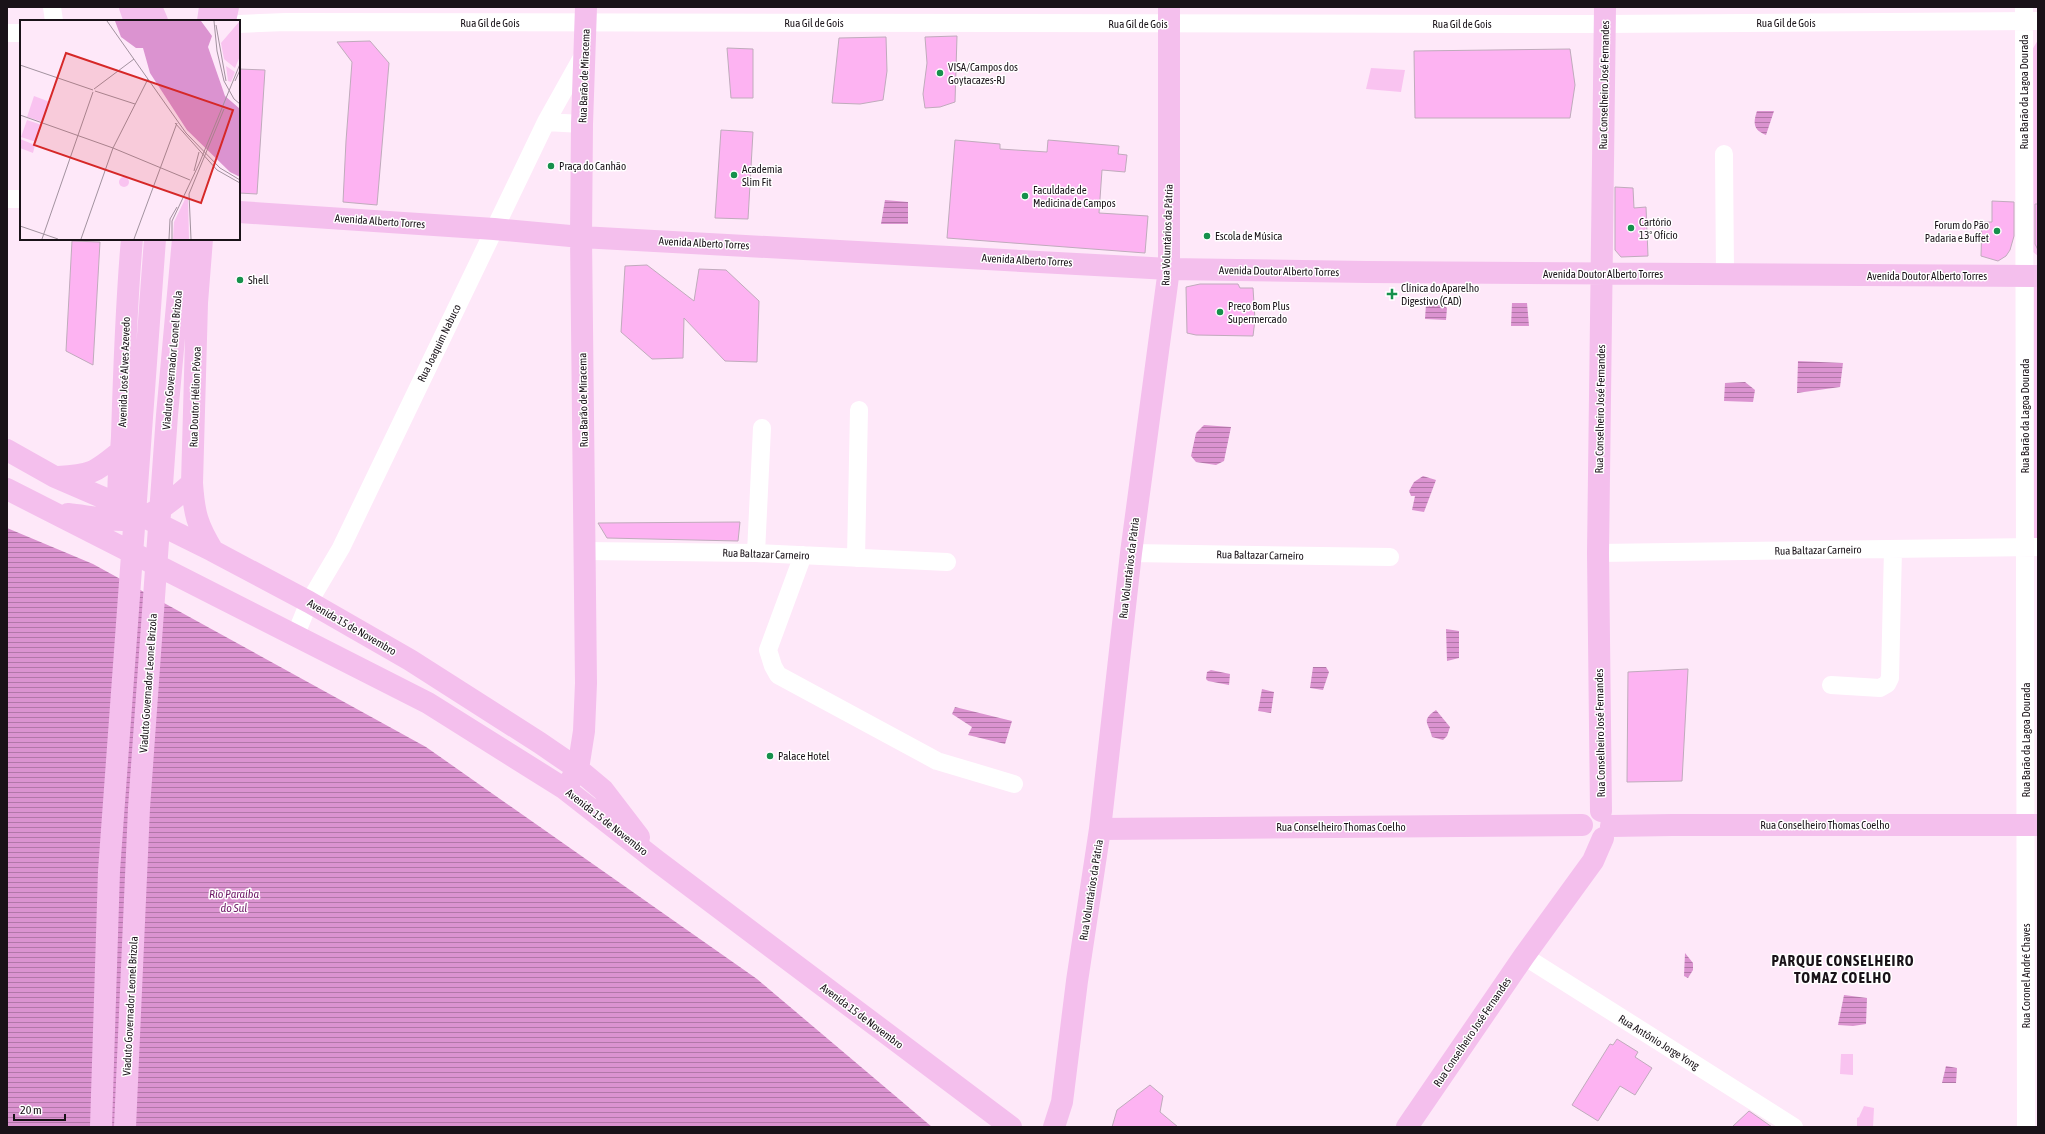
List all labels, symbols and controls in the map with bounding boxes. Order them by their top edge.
street label: Rua Gil de Gois [460,17,520,29]
street label: Rua Gil de Gois [784,17,844,29]
street label: Rua Gil de Gois [1756,17,1816,29]
street label: Rua Gil de Gois [1108,18,1168,30]
street label: Rua Gil de Gois [1432,18,1492,30]
inset map [20,20,240,240]
street label: Rua Conselheiro José Fernandes [1597,20,1611,150]
street label: Rua Barão de Miracema [576,29,592,123]
street label: Rua Barão da Lagoa Dourada [2018,34,2030,150]
place label: VISA/Campos dos Goytacazes-RJ [948,61,1018,86]
marker: VISA/Campos dos Goytacazes-RJ [935,68,945,78]
place label: Praça do Canhão [559,160,626,172]
marker: Praça do Canhão [546,161,556,171]
place label: Academia Slim Fit [742,163,782,188]
marker: Academia Slim Fit [729,170,739,180]
place label: Faculdade de Medicina de Campos [1033,184,1116,209]
street label: Rua Voluntários da Pátria [1159,184,1175,286]
marker: Faculdade de Medicina de Campos [1020,191,1030,201]
street label: Avenida Alberto Torres [334,212,426,230]
place label: Cartório 13º Ofício [1639,216,1678,241]
place label: Forum do Pão Padaria e Buffet [1925,219,1989,244]
marker: Cartório 13º Ofício [1626,223,1636,233]
marker: Forum do Pão Padaria e Buffet [1992,226,2002,236]
place label: Escola de Música [1215,230,1282,242]
marker: Escola de Música [1202,231,1212,241]
street label: Avenida Alberto Torres [658,235,750,251]
street label: Avenida Alberto Torres [981,252,1073,268]
street label: Avenida Doutor Alberto Torres [1219,264,1339,278]
street label: Avenida Doutor Alberto Torres [1543,268,1663,280]
street label: Avenida Doutor Alberto Torres [1867,270,1987,282]
place label: Shell [248,274,269,286]
marker: Shell [235,275,245,285]
place label: Clínica do Aparelho Digestivo (CAD) [1401,282,1479,307]
marker: Clínica do Aparelho Digestivo (CAD) [1386,288,1398,300]
street label: Viaduto Governador Leonel Brizola [160,290,184,430]
place label: Preço Bom Plus Supermercado [1228,300,1290,325]
street label: Rua Joaquim Nabuco [415,302,463,384]
marker: Preço Bom Plus Supermercado [1215,307,1225,317]
street label: Avenida José Alves Azevedo [116,317,132,427]
street label: Rua Conselheiro José Fernandes [1593,344,1607,474]
street label: Rua Doutor Hélion Póvoa [187,346,203,448]
street label: Rua Barão de Miracema [576,353,590,447]
street label: Rua Barão da Lagoa Dourada [2019,358,2031,474]
street label: Rua Voluntários da Pátria [1117,517,1141,619]
street label: Rua Baltazar Carneiro [1774,543,1862,557]
street label: Rua Baltazar Carneiro [722,546,810,562]
street label: Rua Baltazar Carneiro [1216,548,1304,562]
street label: Avenida 15 de Novembro [305,597,399,657]
street label: Viaduto Governador Leonel Brizola [137,613,159,753]
street label: Rua Conselheiro José Fernandes [1593,668,1607,798]
street label: Rua Barão da Lagoa Dourada [2020,682,2032,798]
place label: Palace Hotel [778,750,829,762]
marker: Palace Hotel [765,751,775,761]
street label: Avenida 15 de Novembro [564,786,650,858]
street label: Rua Conselheiro Thomas Coelho [1760,819,1890,831]
street label: Rua Conselheiro Thomas Coelho [1276,821,1406,833]
street label: Rua Voluntários da Pátria [1077,839,1105,941]
water label: Rio Paraíba do Sul [209,887,259,915]
street label: Rua Coronel André Chaves [2020,923,2032,1029]
street label: Viaduto Governador Leonel Brizola [120,936,140,1076]
district label: PARQUE CONSELHEIRO TOMAZ COELHO [1771,952,1915,986]
street label: Rua Conselheiro José Fernandes [1431,975,1513,1089]
street label: Avenida 15 de Novembro [818,981,906,1051]
street label: Rua Antônio Jorge Yong [1616,1012,1702,1072]
scale bar [14,1096,65,1122]
text: 20 m [20,1103,42,1117]

